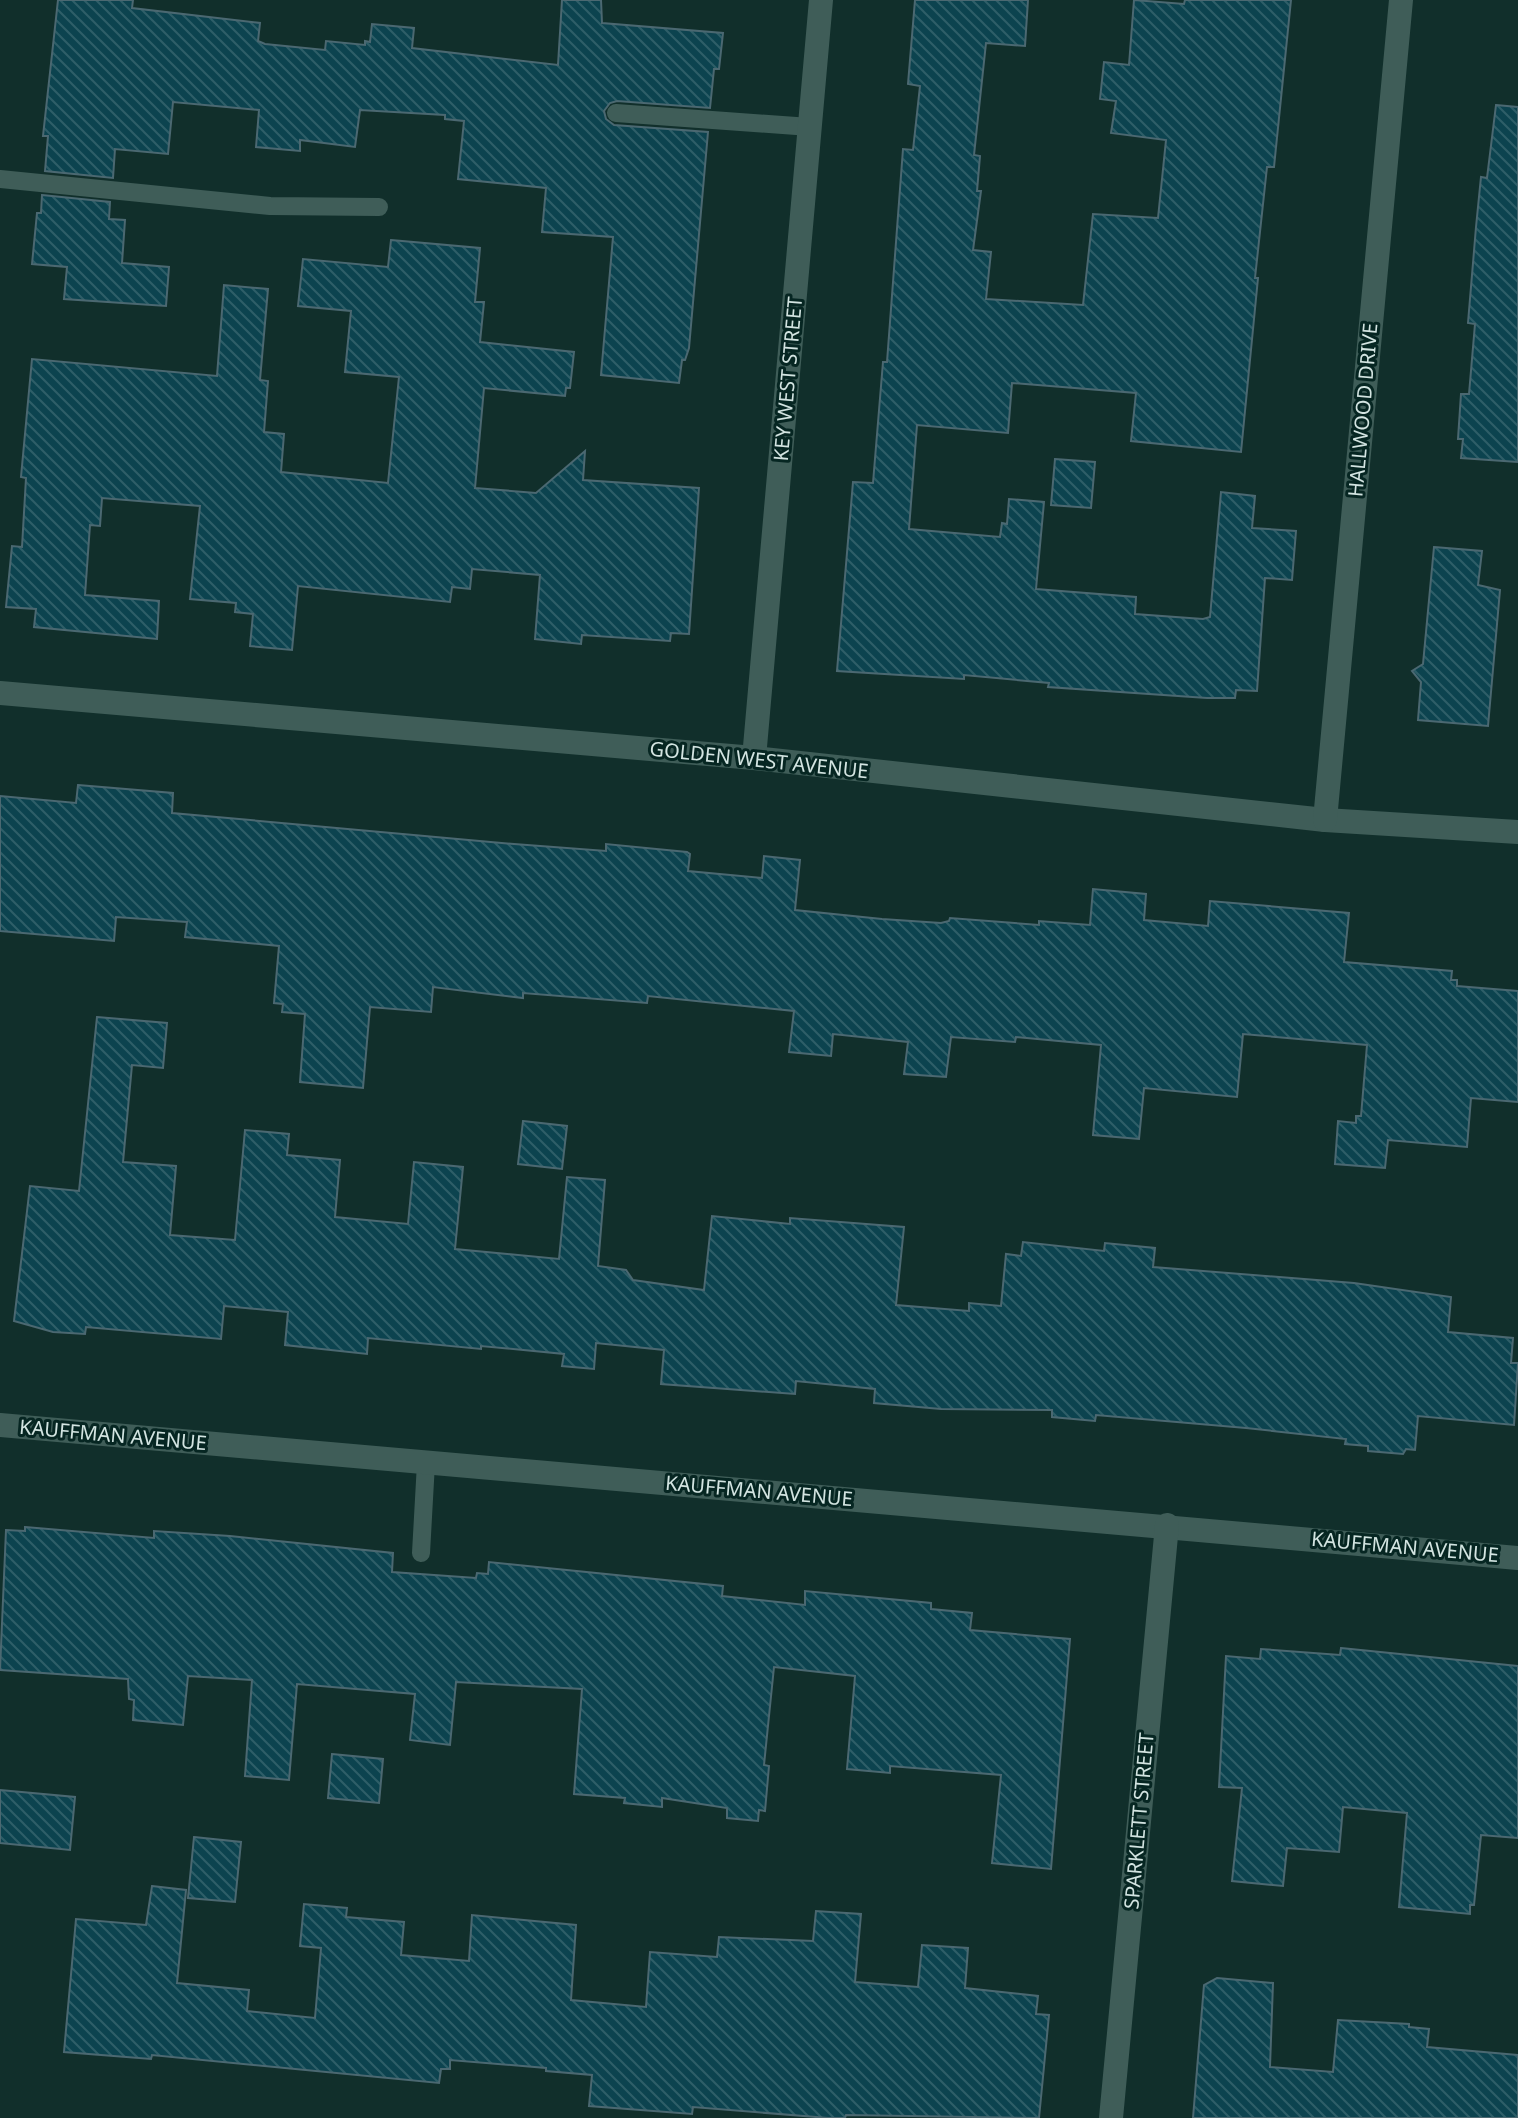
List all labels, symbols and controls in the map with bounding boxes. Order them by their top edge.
street label: KEY WEST STREET [767,296,808,462]
street label: HALLWOOD DRIVE [1341,322,1384,498]
street label: GOLDEN WEST AVENUE [648,735,870,784]
street label: KAUFFMAN AVENUE [18,1413,208,1456]
street label: KAUFFMAN AVENUE [664,1469,854,1512]
street label: KAUFFMAN AVENUE [1310,1525,1500,1568]
street label: SPARKLETT STREET [1117,1732,1160,1910]

